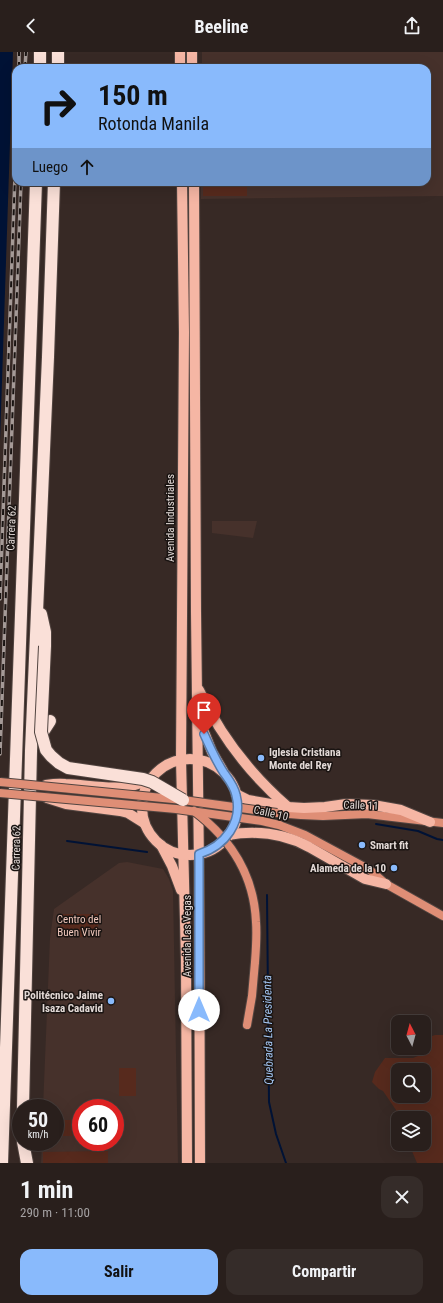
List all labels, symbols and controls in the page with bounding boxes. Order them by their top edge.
icon: back [20,15,42,37]
icon: share [401,15,423,37]
text: Beeline [195,16,248,37]
text: 150 m [98,79,168,112]
icon: right [32,80,84,132]
text: Rotonda Manila [98,113,209,134]
icon: ahead [76,156,98,178]
text: Luego [32,158,68,176]
street label: Avenida Industriales [164,474,177,562]
street label: Carrera 62 [4,505,19,551]
pin [187,693,221,734]
icon: arrive [193,699,215,721]
place label: Iglesia Cristiana Monte del Rey [269,746,341,772]
marker: Iglesia Cristiana Monte del Rey [256,753,266,763]
street label: Calle 11 [343,798,379,813]
street label: Calle 10 [252,803,289,824]
street label: Carrera 62 [10,825,23,871]
place label: Smart fit [370,839,409,852]
marker: Smart fit [357,840,367,850]
place label: Alameda de la 10 [310,862,386,875]
marker: Alameda de la 10 [389,863,399,873]
street label: Avenida Las Vegas [181,895,194,977]
park label: Centro del Buen Vivir [57,913,101,939]
water label: Quebrada La Presidenta [260,975,276,1085]
place label: Politécnico Jaime Isaza Cadavid [24,989,103,1015]
position arrow [178,989,220,1031]
marker: Politécnico Jaime Isaza Cadavid [106,996,116,1006]
north arrow [391,1015,431,1055]
map controls [391,1015,431,1151]
button: search [391,1063,431,1103]
speed limit sign: 60 [72,1099,124,1151]
text: 50 [28,1108,48,1132]
button: layers [391,1111,431,1151]
text: km/h [28,1129,48,1140]
text: 1 min [20,1176,73,1204]
button: close [381,1176,423,1218]
text: 290 m · 11:00 [20,1205,90,1220]
button: Salir [20,1249,218,1295]
button: Compartir [226,1249,423,1295]

